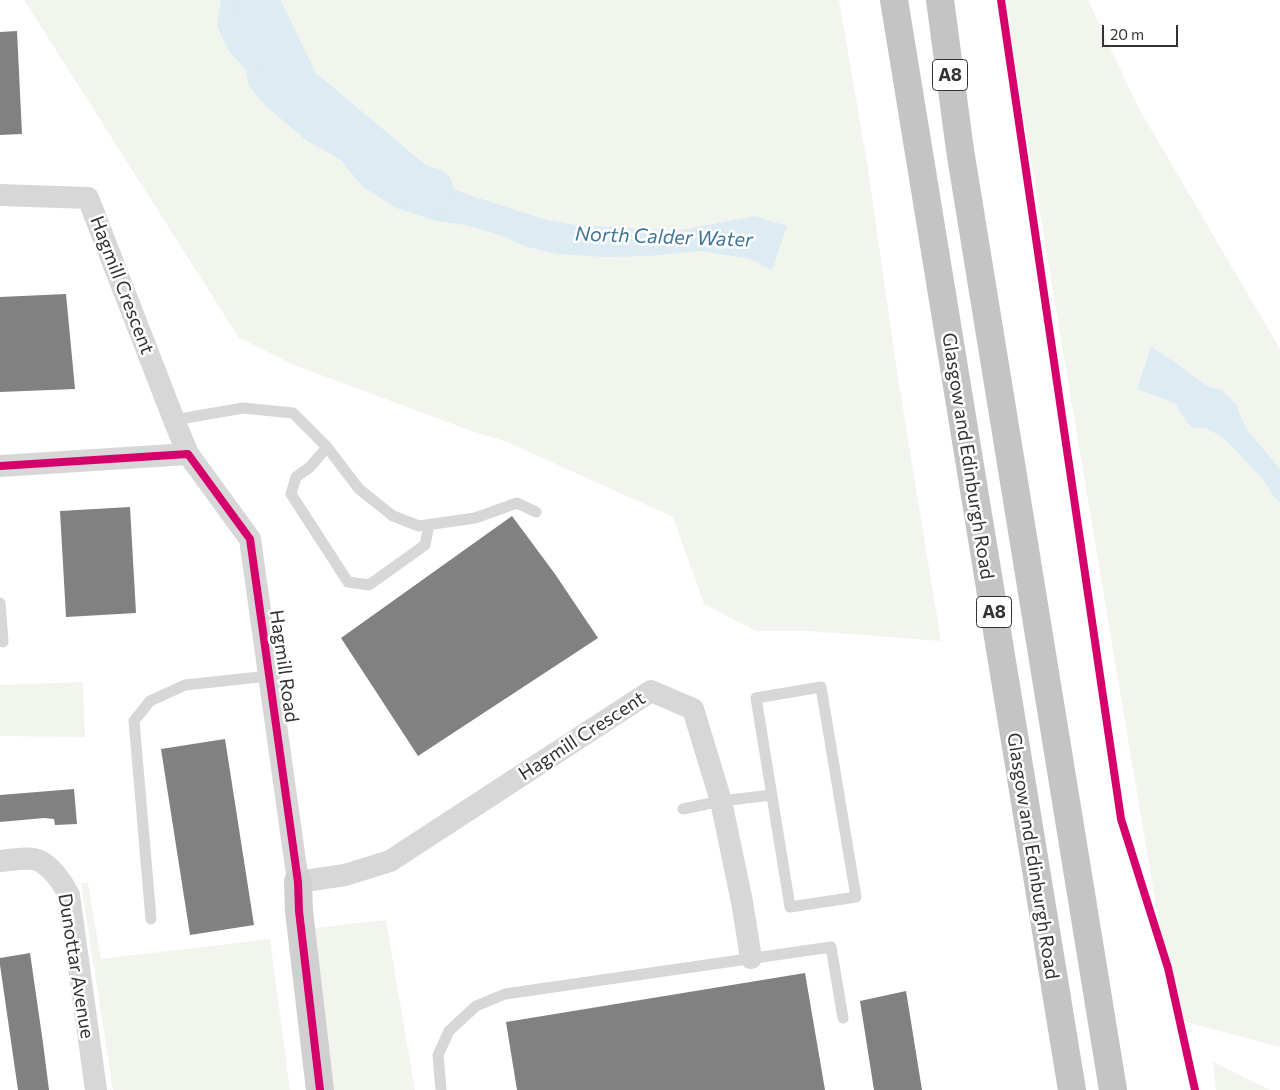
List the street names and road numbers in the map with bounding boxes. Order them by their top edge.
road number: A8 [932,60,968,90]
street label: Hagmill Crescent [85,213,159,357]
street label: Glasgow and Edinburgh Road [937,331,999,581]
road number: A8 [976,596,1012,628]
street label: Hagmill Road [265,608,303,724]
street label: Hagmill Crescent [514,687,650,785]
street label: Glasgow and Edinburgh Road [1002,731,1064,981]
street label: Dunottar Avenue [53,892,99,1040]

